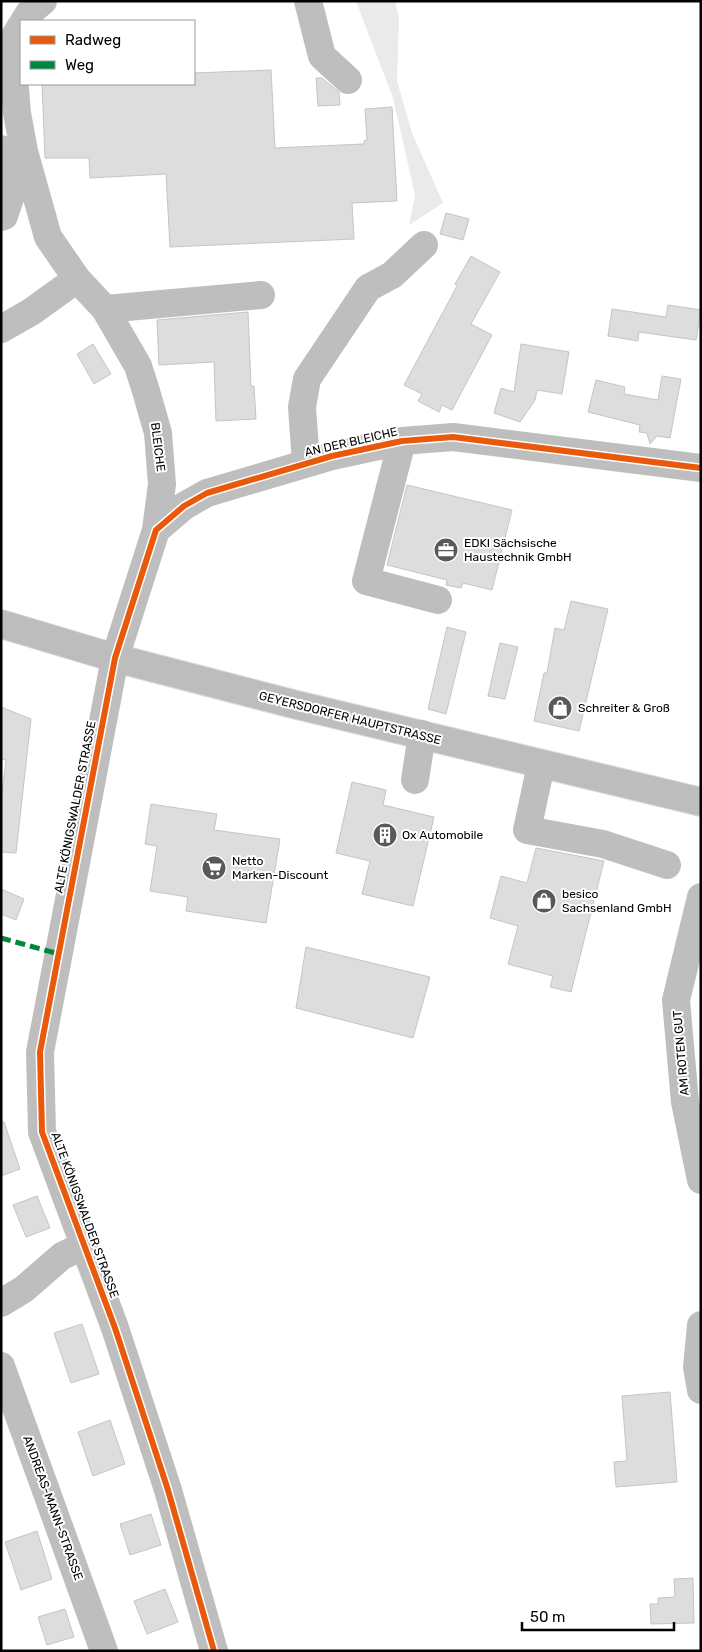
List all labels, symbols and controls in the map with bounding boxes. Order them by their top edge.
legend [20,20,195,85]
text: Radweg [65,31,121,49]
text: Weg [65,56,94,74]
street label: BLEICHE [148,422,168,472]
street label: AN DER BLEICHE [303,425,399,459]
place label: EDKI Sächsische Haustechnik GmbH [464,536,572,564]
office icon: EDKI Sächsische Haustechnik GmbH [433,537,459,563]
street label: GEYERSDORFER HAUPTSTRASSE [258,689,442,747]
shop icon: Schreiter & Groß [547,695,573,721]
place label: Schreiter & Groß [578,701,670,715]
street label: ALTE KÖNIGSWALDER STRASSE [51,720,99,894]
building icon: Ox Automobile [372,822,398,848]
place label: Ox Automobile [402,828,483,842]
place label: Netto Marken-Discount [232,854,329,882]
supermarket icon: Netto Marken-Discount [201,855,227,881]
place label: besico Sachsenland GmbH [562,887,672,915]
shop icon: besico Sachsenland GmbH [531,888,557,914]
street label: AM ROTEN GUT [670,1010,692,1096]
street label: ALTE KÖNIGSWALDER STRASSE [48,1130,122,1300]
street label: ANDREAS-MANN-STRASSE [20,1434,86,1582]
scale bar [522,1600,674,1632]
text: 50 m [530,1608,565,1626]

